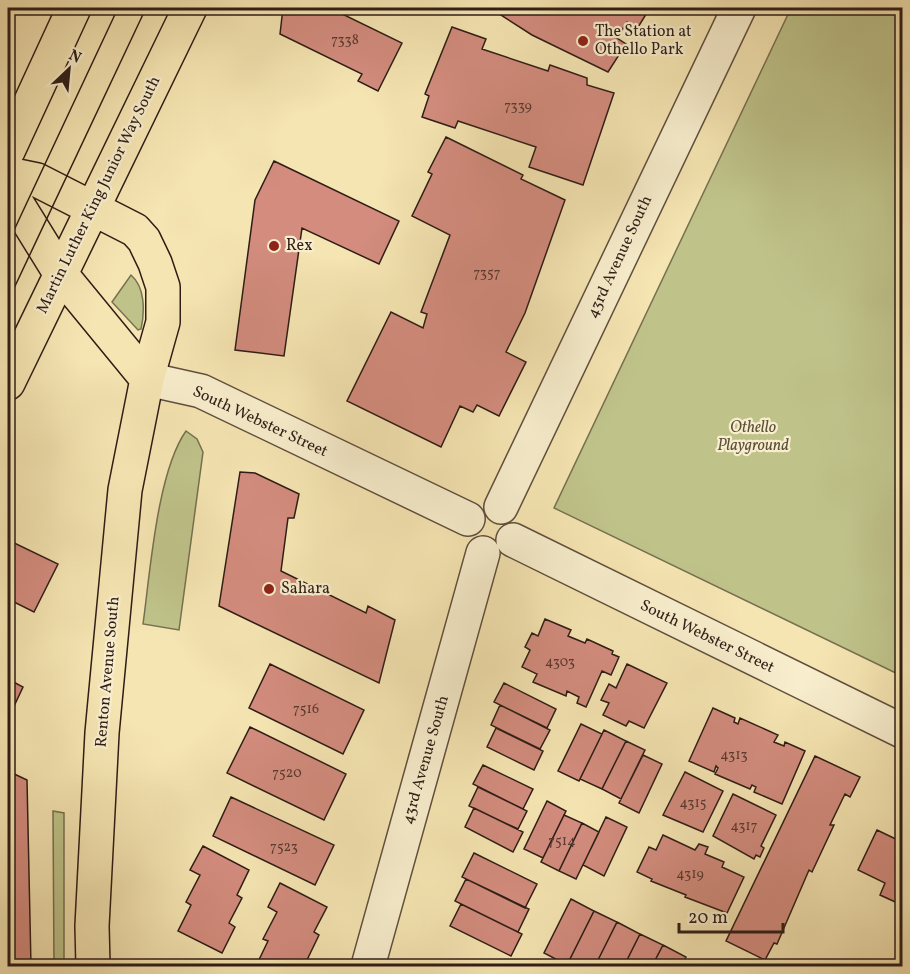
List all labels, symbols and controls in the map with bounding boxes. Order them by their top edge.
place label: The Station at Othello Park [595,21,692,61]
house number: 7338 [331,31,359,50]
marker: The Station at Othello Park [576,34,590,48]
north arrow [39,39,99,99]
text: N [65,45,85,70]
street label: Martin Luther King Junior Way South [32,72,166,318]
house number: 7339 [504,97,532,116]
street label: 43rd Avenue South [582,192,658,322]
place label: Rex [286,235,313,257]
marker: Rex [267,239,281,253]
house number: 7357 [473,264,501,283]
street label: South Webster Street [189,381,332,463]
park label: Othello Playground [717,417,789,457]
place label: Sahara [281,578,330,600]
marker: Sahara [262,582,276,596]
street label: South Webster Street [636,595,778,679]
street label: Renton Avenue South [90,596,126,748]
house number: 4303 [545,653,575,672]
street label: 43rd Avenue South [397,693,455,827]
house number: 7516 [293,700,319,719]
house number: 4313 [720,746,748,765]
house number: 7520 [272,764,302,783]
house number: 4315 [679,794,707,813]
house number: 4317 [730,817,758,836]
house number: 7514 [548,832,576,851]
house number: 7523 [270,838,298,857]
house number: 4319 [676,865,704,884]
scale bar [679,896,782,934]
text: 20 m [688,906,728,931]

